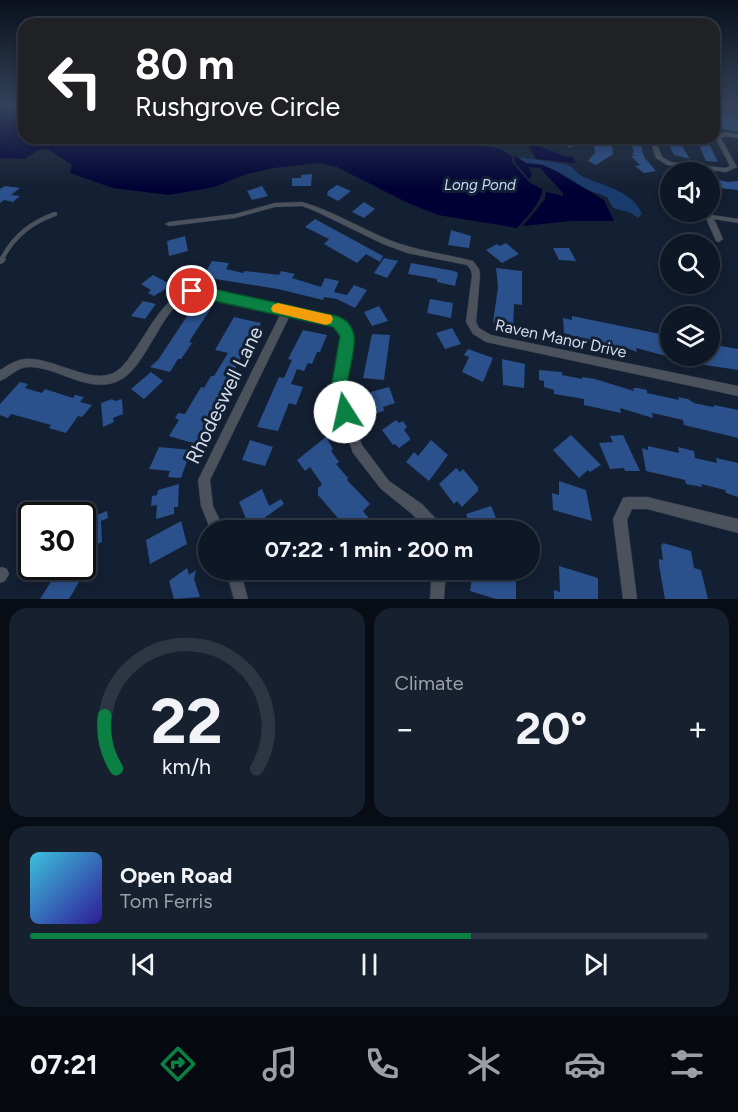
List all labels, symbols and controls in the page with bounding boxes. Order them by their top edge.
text: 80 m [135,39,235,90]
icon: left [36,42,114,120]
text: Rushgrove Circle [135,90,340,123]
map controls [660,162,720,366]
button: sound [660,162,720,222]
water label: Long Pond [444,176,516,194]
button: search [660,234,720,294]
pin [166,265,217,316]
icon: arrive [175,274,208,307]
button: layers [660,306,720,366]
street label: Raven Manor Drive [493,315,629,362]
street label: Rhodeswell Lane [180,322,268,468]
position arrow [313,380,377,444]
speed limit sign: 30 [18,502,96,580]
text: 07:22 · 1 min · 200 m [265,536,473,563]
text: Climate [395,671,464,695]
text: 22 [151,684,223,759]
text: 20° [515,701,587,755]
text: − [395,709,415,748]
text: + [687,709,708,748]
text: km/h [162,755,211,780]
text: Open Road [120,862,232,889]
text: Tom Ferris [120,889,213,913]
icon: previous [127,948,160,981]
icon: pause [353,948,386,981]
icon: next [579,948,612,981]
icon: directions [157,1043,199,1085]
icon: music [259,1043,301,1085]
icon: phone [361,1043,403,1085]
icon: climate [463,1043,505,1085]
icon: car [564,1043,606,1085]
icon: filters [666,1043,708,1085]
text: 07:21 [30,1048,98,1081]

